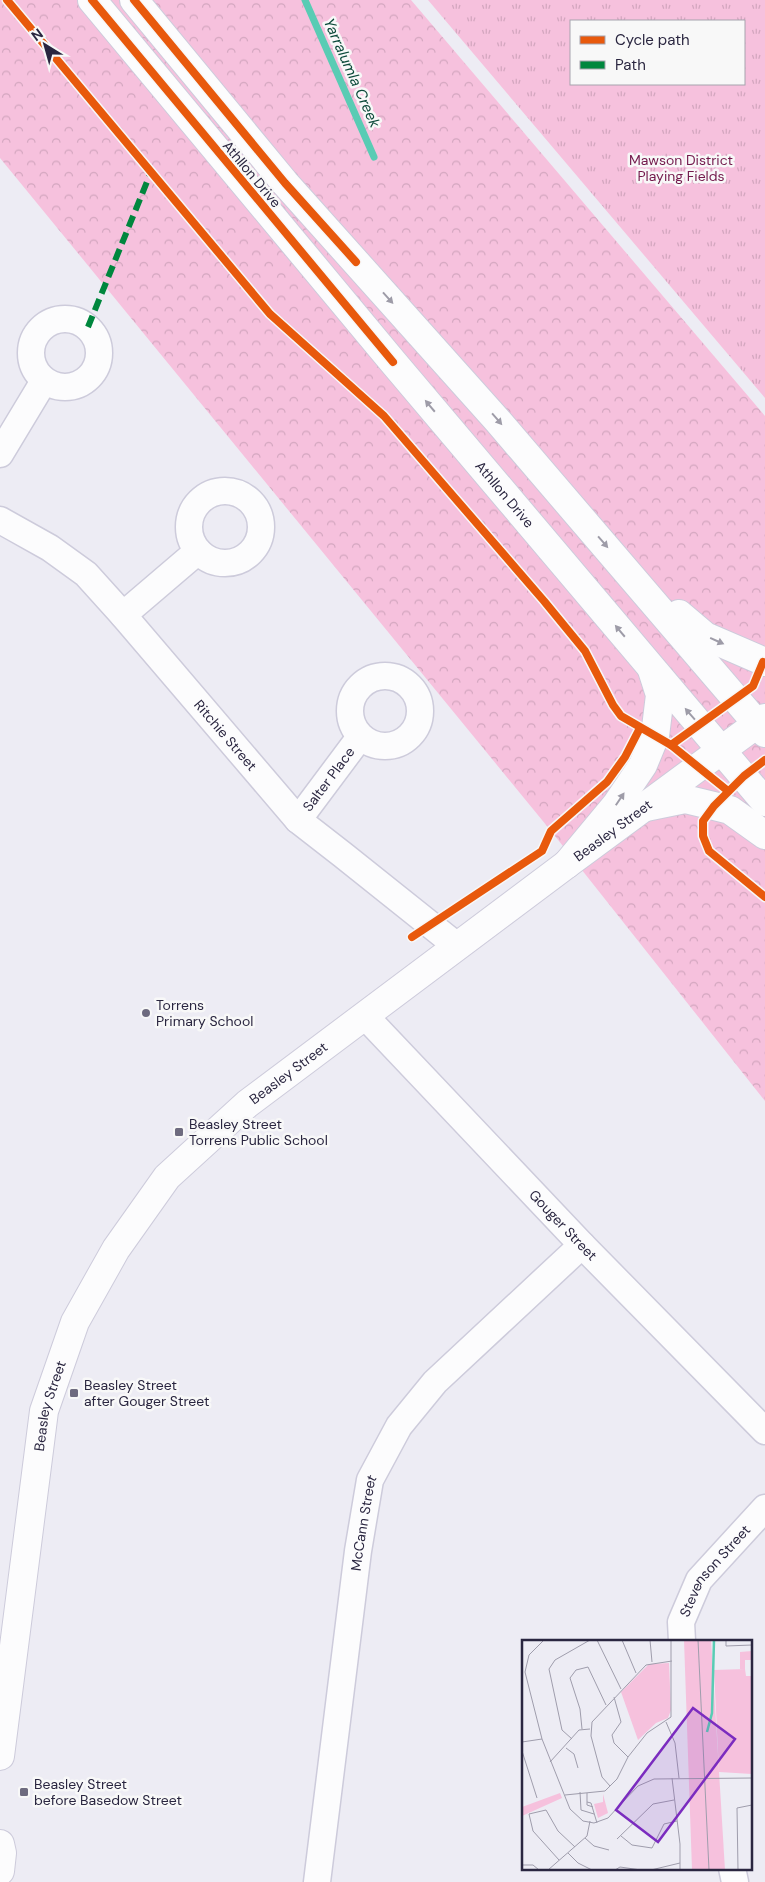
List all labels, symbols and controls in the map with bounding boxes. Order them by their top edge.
water label: Yarralumla Creek [319,15,385,131]
north arrow [20,20,70,70]
legend [570,20,745,85]
text: N [28,24,47,45]
text: Cycle path [615,30,690,50]
text: Path [615,55,646,75]
street label: Athllon Drive [219,137,285,211]
park label: Mawson District Playing Fields [629,151,733,185]
one-way arrow [382,292,394,304]
one-way arrow [424,399,435,412]
one-way arrow [491,413,502,426]
street label: Athllon Drive [472,457,538,531]
one-way arrow [597,536,609,548]
one-way arrow [614,624,625,637]
one-way arrow [710,638,724,646]
street label: Ritchie Street [190,696,261,774]
one-way arrow [684,708,696,720]
street label: Salter Place [299,743,358,815]
one-way arrow [616,792,625,805]
street label: Beasley Street [570,795,655,865]
place label: Torrens Primary School [156,996,253,1030]
marker: Torrens Primary School [140,1007,152,1019]
street label: Beasley Street [246,1038,331,1108]
place label: Beasley Street Torrens Public School [189,1115,328,1149]
marker: Beasley Street Torrens Public School [173,1126,185,1138]
street label: Gouger Street [525,1186,601,1264]
street label: Beasley Street [30,1358,70,1452]
place label: Beasley Street after Gouger Street [84,1376,210,1410]
marker: Beasley Street after Gouger Street [68,1387,80,1399]
street label: McCann Street [347,1471,380,1572]
street label: Stevenson Street [675,1521,754,1620]
inset map [522,1640,752,1870]
place label: Beasley Street before Basedow Street [34,1775,182,1809]
marker: Beasley Street before Basedow Street [18,1786,30,1798]

